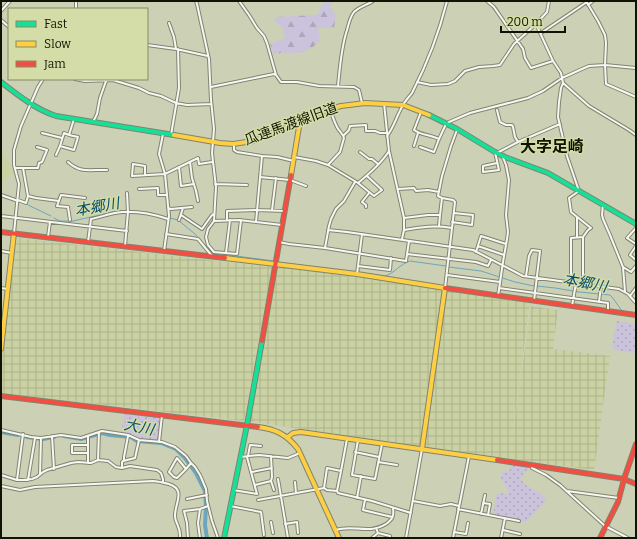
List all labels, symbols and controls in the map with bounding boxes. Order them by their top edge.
legend [8,8,148,80]
scale bar [501,8,565,34]
text: 200 m [507,15,543,29]
text: Fast [44,17,68,31]
text: Slow [44,37,71,51]
text: Jam [43,57,66,71]
street label: 瓜連馬渡線旧道 [242,99,340,149]
district label: 大字足崎 [520,137,584,156]
water label: 本郷川 [73,194,123,220]
water label: 本郷川 [561,270,611,296]
water label: 大川 [123,415,157,439]

